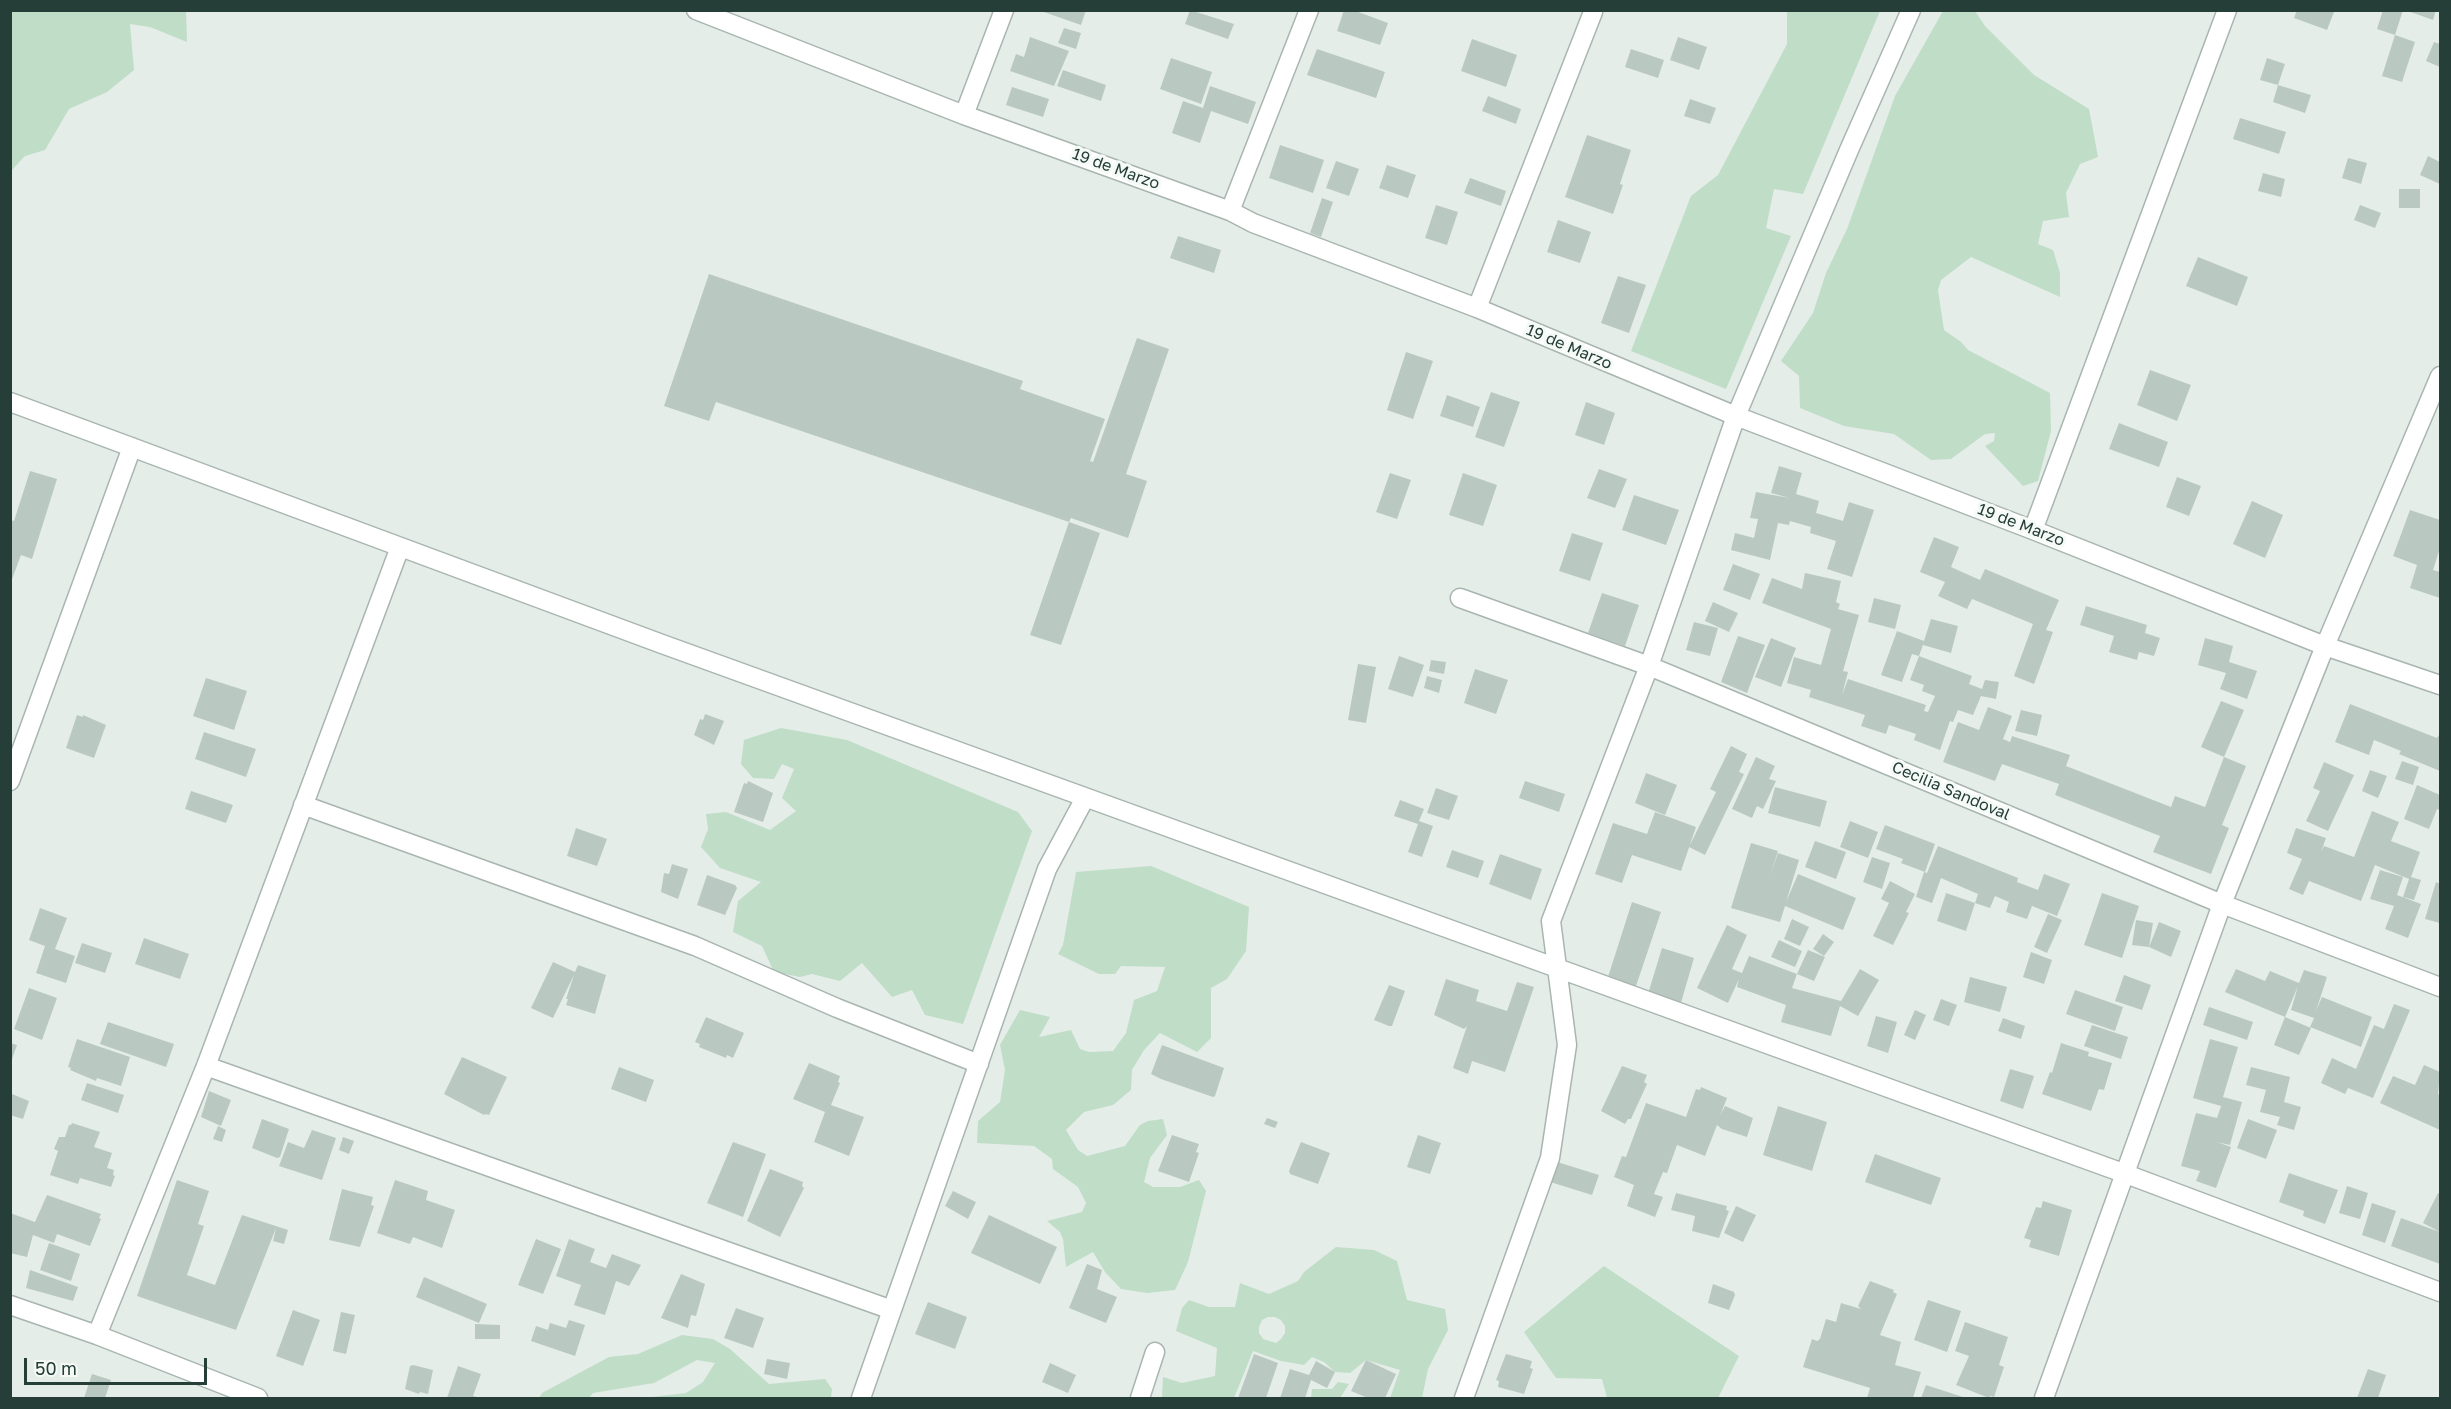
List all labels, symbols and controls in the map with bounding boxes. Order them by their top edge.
street label: 19 de Marzo [1070,144,1162,194]
street label: 19 de Marzo [1523,320,1615,374]
street label: 19 de Marzo [1975,500,2067,550]
street label: Cecilia Sandoval [1889,757,2013,825]
scale bar [27,1346,210,1384]
text: 50 m [35,1357,77,1379]

